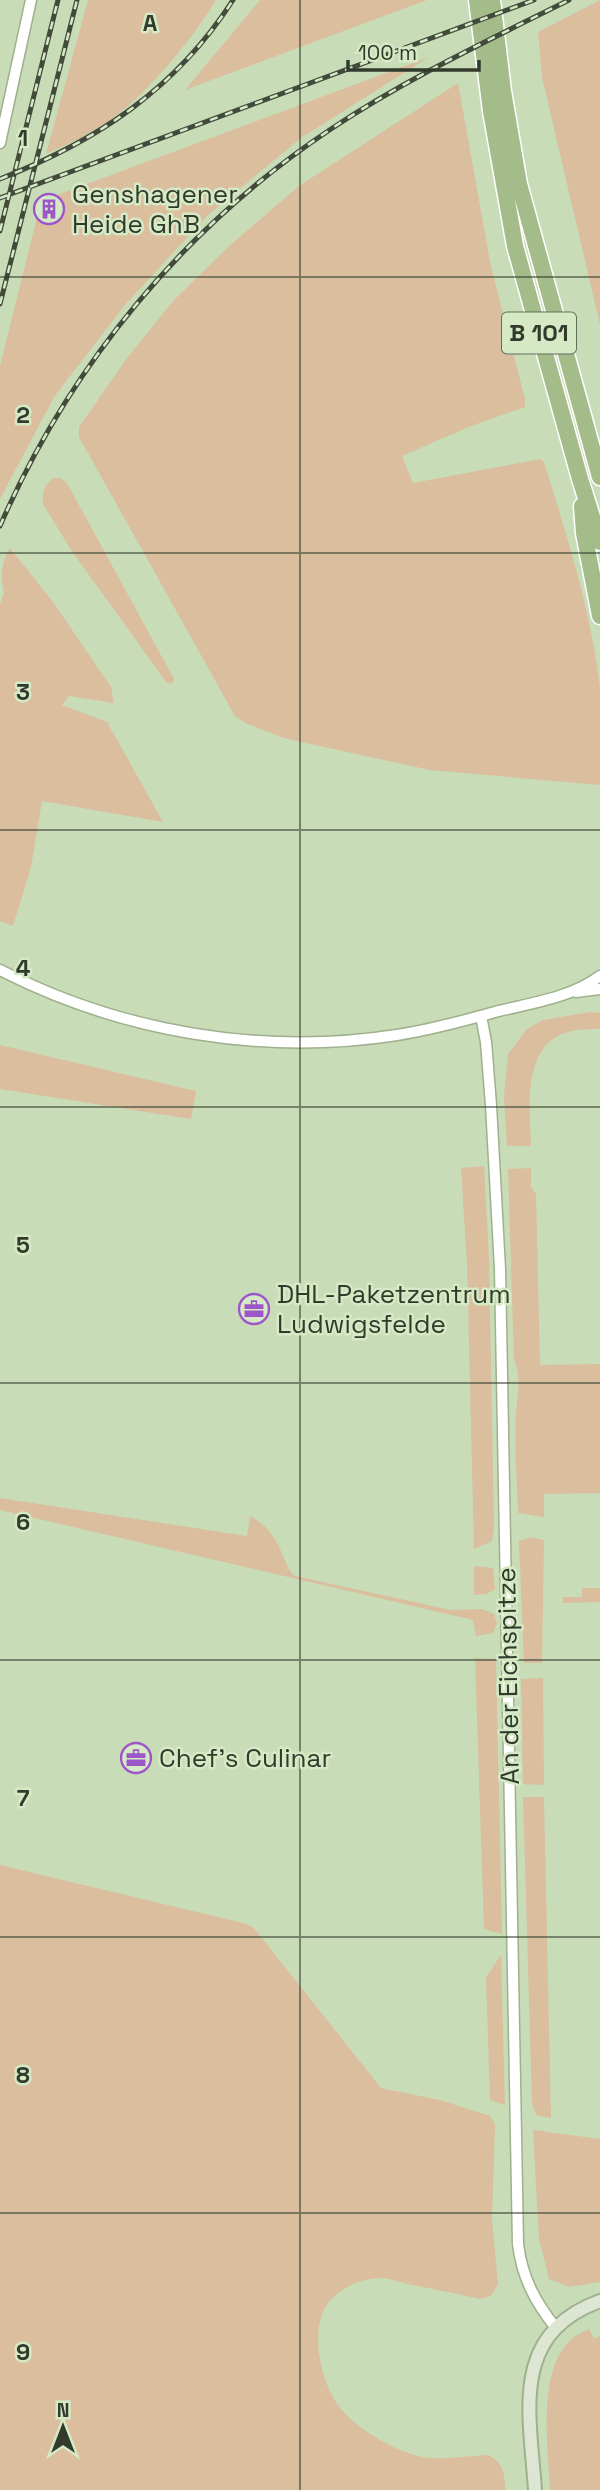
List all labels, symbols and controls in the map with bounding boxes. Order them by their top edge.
text: A [143,8,158,38]
scale bar [348,28,479,72]
text: 100 m [358,39,417,66]
text: 1 [18,123,28,153]
place label: Genshagener Heide GhB [72,177,238,241]
building icon: Genshagener Heide GhB [32,192,66,226]
road number: B 101 [502,312,576,354]
text: 2 [16,400,30,430]
text: 3 [16,677,30,707]
text: 4 [16,953,31,983]
text: 5 [16,1230,30,1260]
place label: DHL-Paketzentrum Ludwigsfelde [277,1277,511,1341]
office icon: DHL-Paketzentrum Ludwigsfelde [237,1292,271,1326]
text: 6 [16,1507,30,1537]
street label: An der Eichspitze [489,1567,527,1785]
office icon: Chef's Culinar [119,1741,153,1775]
place label: Chef's Culinar [159,1741,331,1775]
text: 7 [17,1783,30,1813]
text: 8 [16,2060,30,2090]
text: 9 [16,2337,30,2367]
north arrow [28,2392,98,2462]
text: N [57,2398,69,2423]

